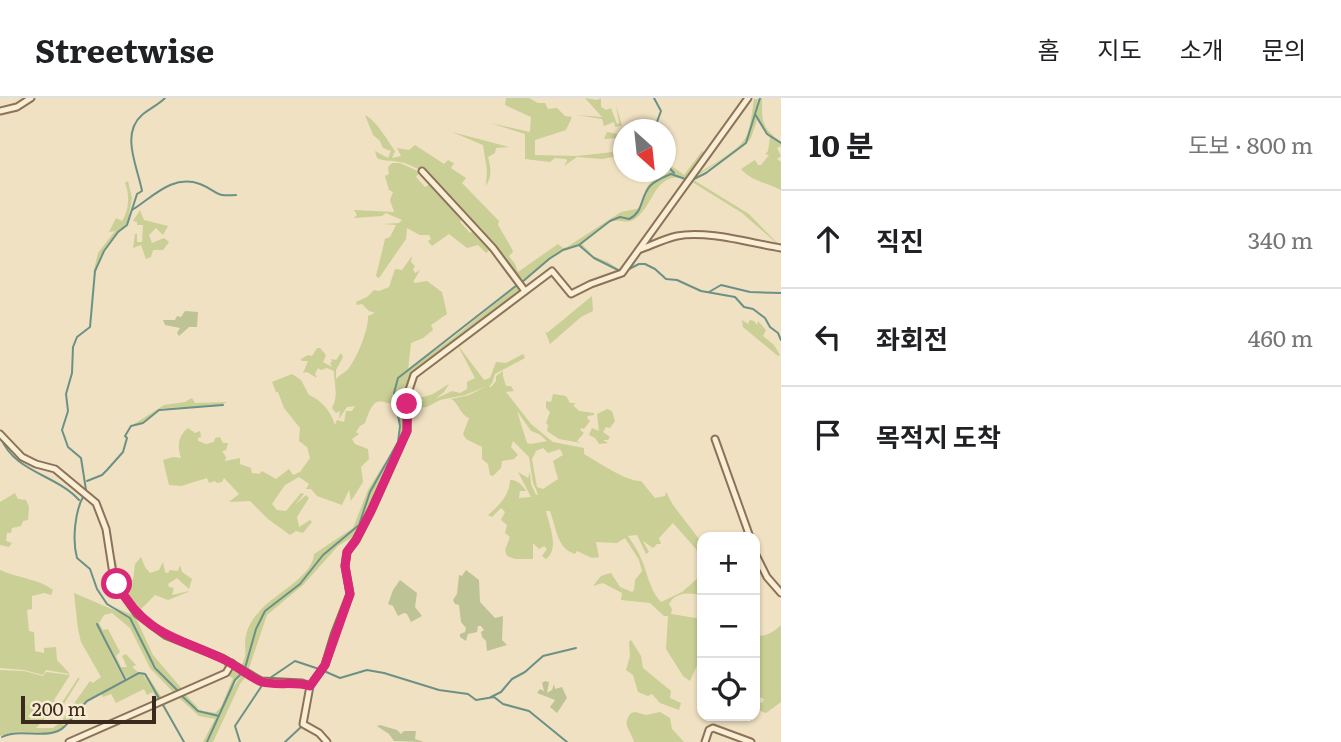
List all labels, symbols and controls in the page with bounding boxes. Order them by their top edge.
text: Streetwise [35,24,214,73]
text: 홈 [1037,31,1059,66]
text: 지도 [1097,31,1142,66]
text: 소개 [1180,31,1224,66]
text: 문의 [1262,31,1306,66]
north arrow [613,119,676,182]
text: 10 분 [809,122,874,166]
text: 도보 · 800 m [1188,127,1313,161]
icon: ahead [809,220,847,258]
text: 직진 [876,220,924,259]
text: 340 m [1248,222,1313,256]
icon: left [809,318,847,356]
text: 좌회전 [876,318,948,357]
text: 460 m [1248,320,1313,354]
route end [391,388,422,419]
icon: arrive [809,416,847,454]
text: 목적지 도착 [876,416,1001,455]
map controls [697,532,760,721]
button: + [697,532,760,595]
route start [101,568,132,599]
button: − [697,595,760,658]
button: locate [697,658,760,721]
scale bar [21,693,156,725]
text: 200 m [32,694,86,722]

